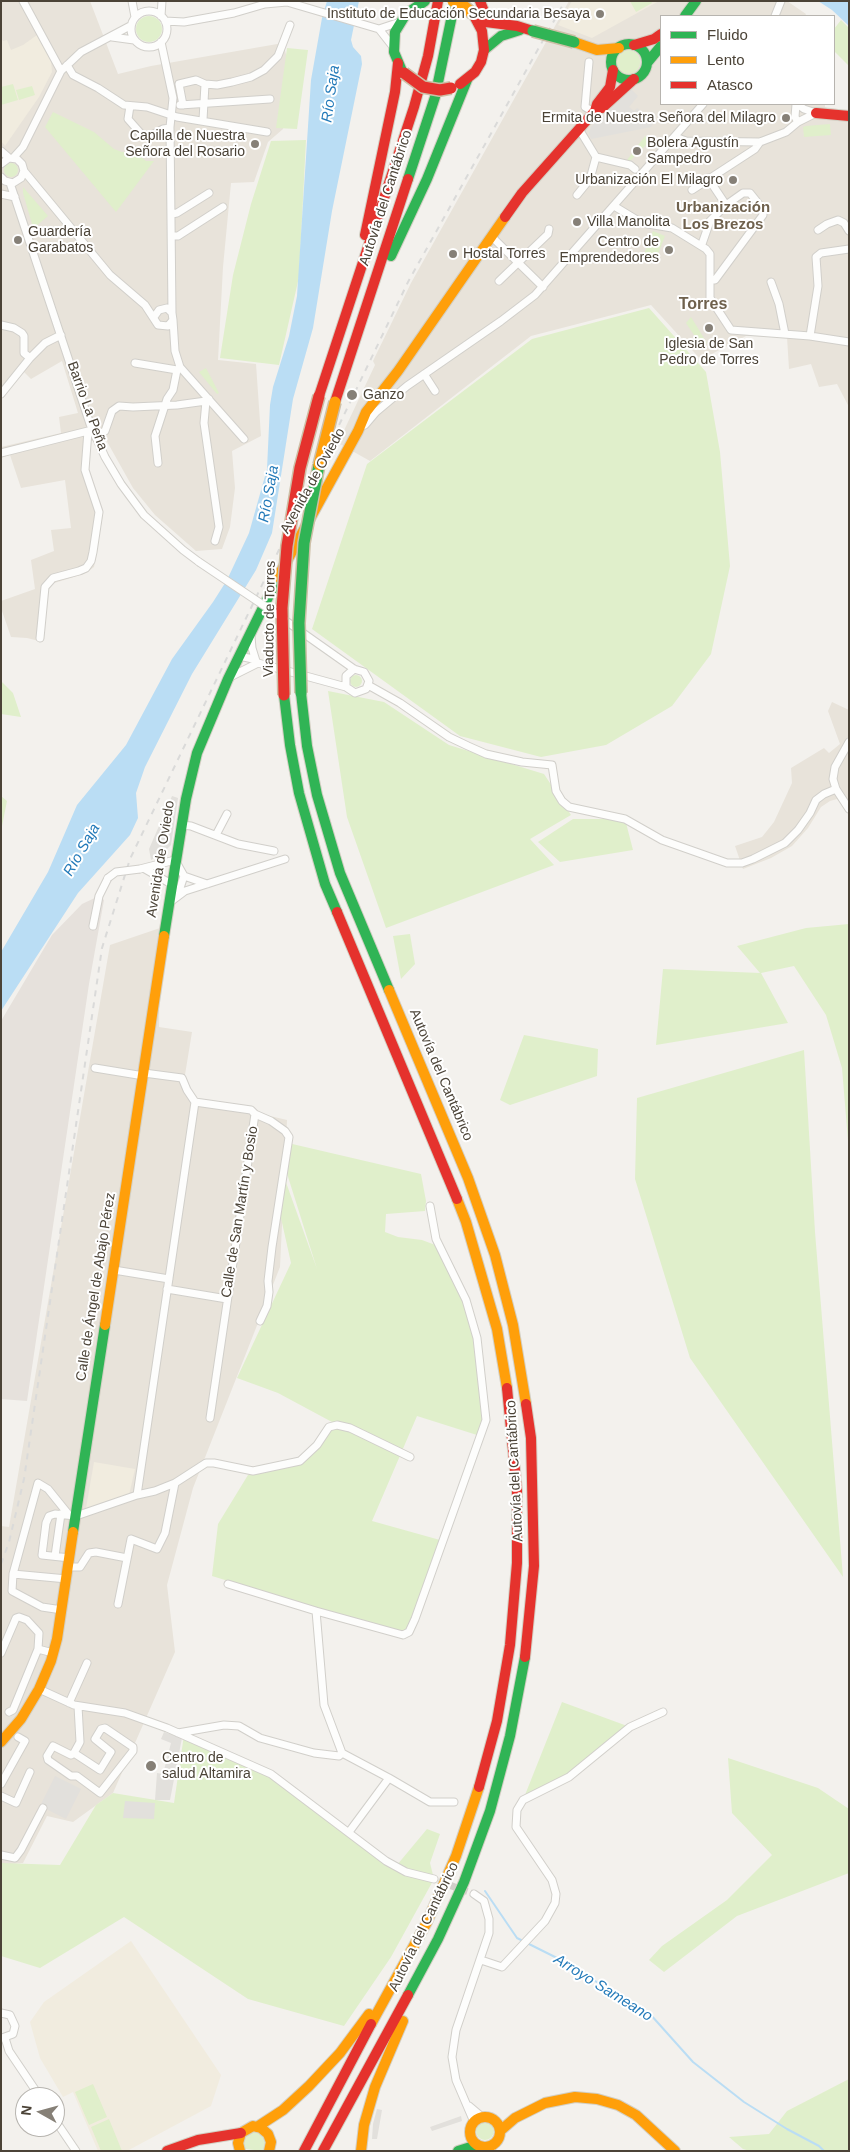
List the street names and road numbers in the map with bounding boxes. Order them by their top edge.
street label: Autovía del Cantábrico [356,128,416,268]
street label: Barrio La Peña [63,359,111,453]
street label: Avenida de Oviedo [277,425,349,537]
street label: Viaducto de Torres [261,561,279,677]
street label: Avenida de Oviedo [143,799,179,919]
street label: Autovía del Cantábrico [406,1007,476,1143]
street label: Calle de San Martín y Bosio [218,1125,262,1299]
street label: Calle de Ángel de Abajo Pérez [73,1192,119,1382]
street label: Autovía del Cantábrico [503,1400,527,1542]
street label: Autovía del Cantábrico [385,1860,463,1994]

